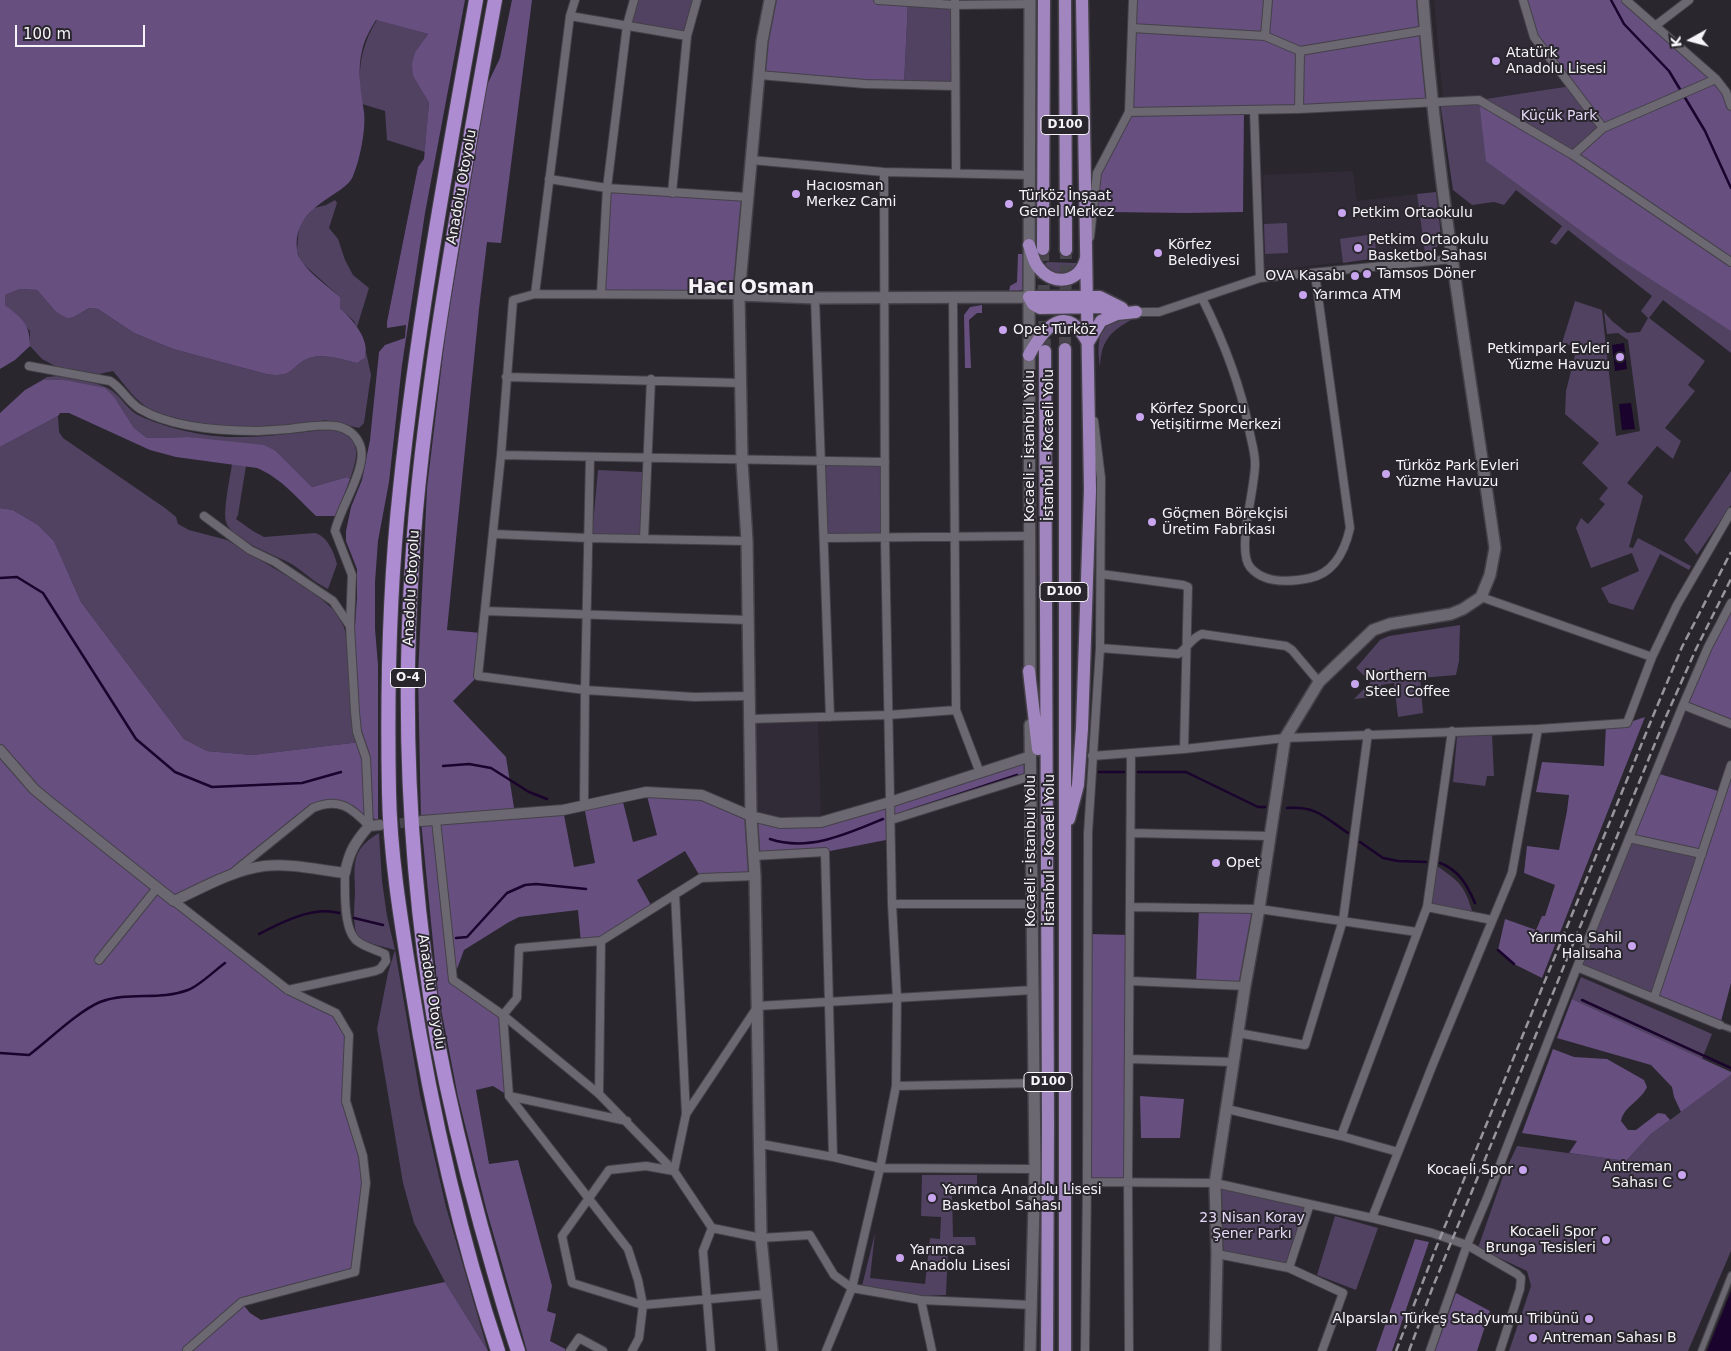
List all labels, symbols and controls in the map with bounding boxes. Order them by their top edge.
scale bar [18,15,148,47]
north arrow [1666,15,1716,65]
text: 100 m [23,25,71,43]
text: K [1668,35,1685,48]
place label: Atatürk Anadolu Lisesi [1506,45,1606,78]
marker: Atatürk Anadolu Lisesi [1490,55,1502,67]
park label: Küçük Park [1521,108,1597,124]
road number: D100 [1041,116,1089,134]
street label: Anadolu Otoyolu [444,128,480,246]
place label: Hacıosman Merkez Cami [806,178,896,210]
marker: Hacıosman Merkez Cami [790,188,802,200]
place label: Türköz İnşaat Genel Merkez [1019,188,1114,220]
marker: Türköz İnşaat Genel Merkez [1003,198,1015,210]
place label: Petkim Ortaokulu [1352,205,1473,221]
marker: Petkim Ortaokulu [1336,207,1348,219]
place label: Petkim Ortaokulu Basketbol Sahası [1368,232,1489,264]
place label: Körfez Belediyesi [1168,237,1240,270]
marker: Petkim Ortaokulu Basketbol Sahası [1352,242,1364,254]
marker: Körfez Belediyesi [1152,247,1164,259]
place label: Tamsos Döner [1377,266,1476,282]
place label: OVA Kasabı [1265,268,1345,284]
marker: Tamsos Döner [1361,268,1373,280]
marker: OVA Kasabı [1349,270,1361,282]
district label: Hacı Osman [688,277,814,299]
place label: Yarımca ATM [1313,287,1401,303]
marker: Yarımca ATM [1297,289,1309,301]
place label: Opet Türköz [1013,322,1096,338]
marker: Opet Türköz [997,324,1009,336]
place label: Petkimpark Evleri Yüzme Havuzu [1487,341,1610,374]
marker: Petkimpark Evleri Yüzme Havuzu [1614,351,1626,363]
street label: İstanbul - Kocaeli Yolu [1041,369,1057,521]
street label: Kocaeli - İstanbul Yolu [1022,370,1038,522]
place label: Körfez Sporcu Yetişitirme Merkezi [1150,401,1281,434]
marker: Körfez Sporcu Yetişitirme Merkezi [1134,411,1146,423]
place label: Türköz Park Evleri Yüzme Havuzu [1396,458,1519,491]
marker: Türköz Park Evleri Yüzme Havuzu [1380,468,1392,480]
place label: Göçmen Börekçisi Üretim Fabrikası [1162,506,1288,538]
marker: Göçmen Börekçisi Üretim Fabrikası [1146,516,1158,528]
street label: Anadolu Otoyolu [401,529,423,647]
road number: D100 [1040,582,1088,602]
road number: O-4 [390,668,426,688]
place label: Northern Steel Coffee [1365,668,1450,700]
marker: Northern Steel Coffee [1349,678,1361,690]
street label: İstanbul - Kocaeli Yolu [1042,774,1058,926]
street label: Kocaeli - İstanbul Yolu [1023,775,1039,927]
place label: Opet [1226,855,1260,871]
marker: Opet [1210,857,1222,869]
place label: Yarımca Sahil Halısaha [1529,930,1622,962]
street label: Anadolu Otoyolu [414,933,448,1051]
marker: Yarımca Sahil Halısaha [1626,940,1638,952]
road number: D100 [1024,1072,1072,1092]
place label: Antreman Sahası C [1603,1159,1672,1192]
place label: Kocaeli Spor [1427,1162,1513,1178]
marker: Kocaeli Spor [1517,1164,1529,1176]
marker: Antreman Sahası C [1676,1169,1688,1181]
place label: Yarımca Anadolu Lisesi Basketbol Sahası [942,1182,1102,1214]
marker: Yarımca Anadolu Lisesi Basketbol Sahası [926,1192,938,1204]
park label: 23 Nisan Koray Şener Parkı [1199,1210,1305,1242]
place label: Kocaeli Spor Brunga Tesisleri [1486,1224,1596,1256]
marker: Kocaeli Spor Brunga Tesisleri [1600,1234,1612,1246]
place label: Yarımca Anadolu Lisesi [910,1242,1010,1274]
marker: Yarımca Anadolu Lisesi [894,1252,906,1264]
place label: Alparslan Türkeş Stadyumu Tribünü [1332,1311,1579,1327]
marker: Alparslan Türkeş Stadyumu Tribünü [1583,1313,1595,1325]
place label: Antreman Sahası B [1543,1330,1677,1346]
marker: Antreman Sahası B [1527,1332,1539,1344]

